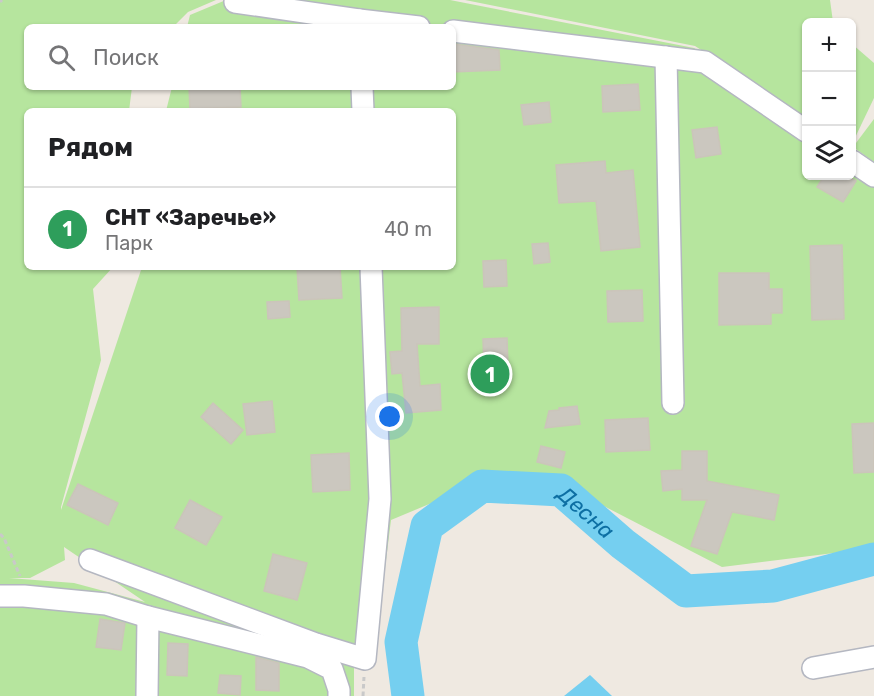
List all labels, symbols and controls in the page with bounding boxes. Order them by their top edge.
map controls [802,18,856,180]
button: + [802,18,856,72]
search box [24,24,456,90]
icon: search [45,41,78,74]
text: Поиск [93,44,159,71]
button: − [802,72,856,126]
button: layers [802,126,856,180]
text: Рядом [48,132,133,163]
text: СНТ «Заречье» [105,204,276,231]
text: 1 [63,217,72,241]
text: 40 m [384,217,432,241]
text: Парк [105,231,153,255]
pin: 1 [470,352,510,397]
your location [375,402,404,431]
water label: Десна [551,479,620,544]

